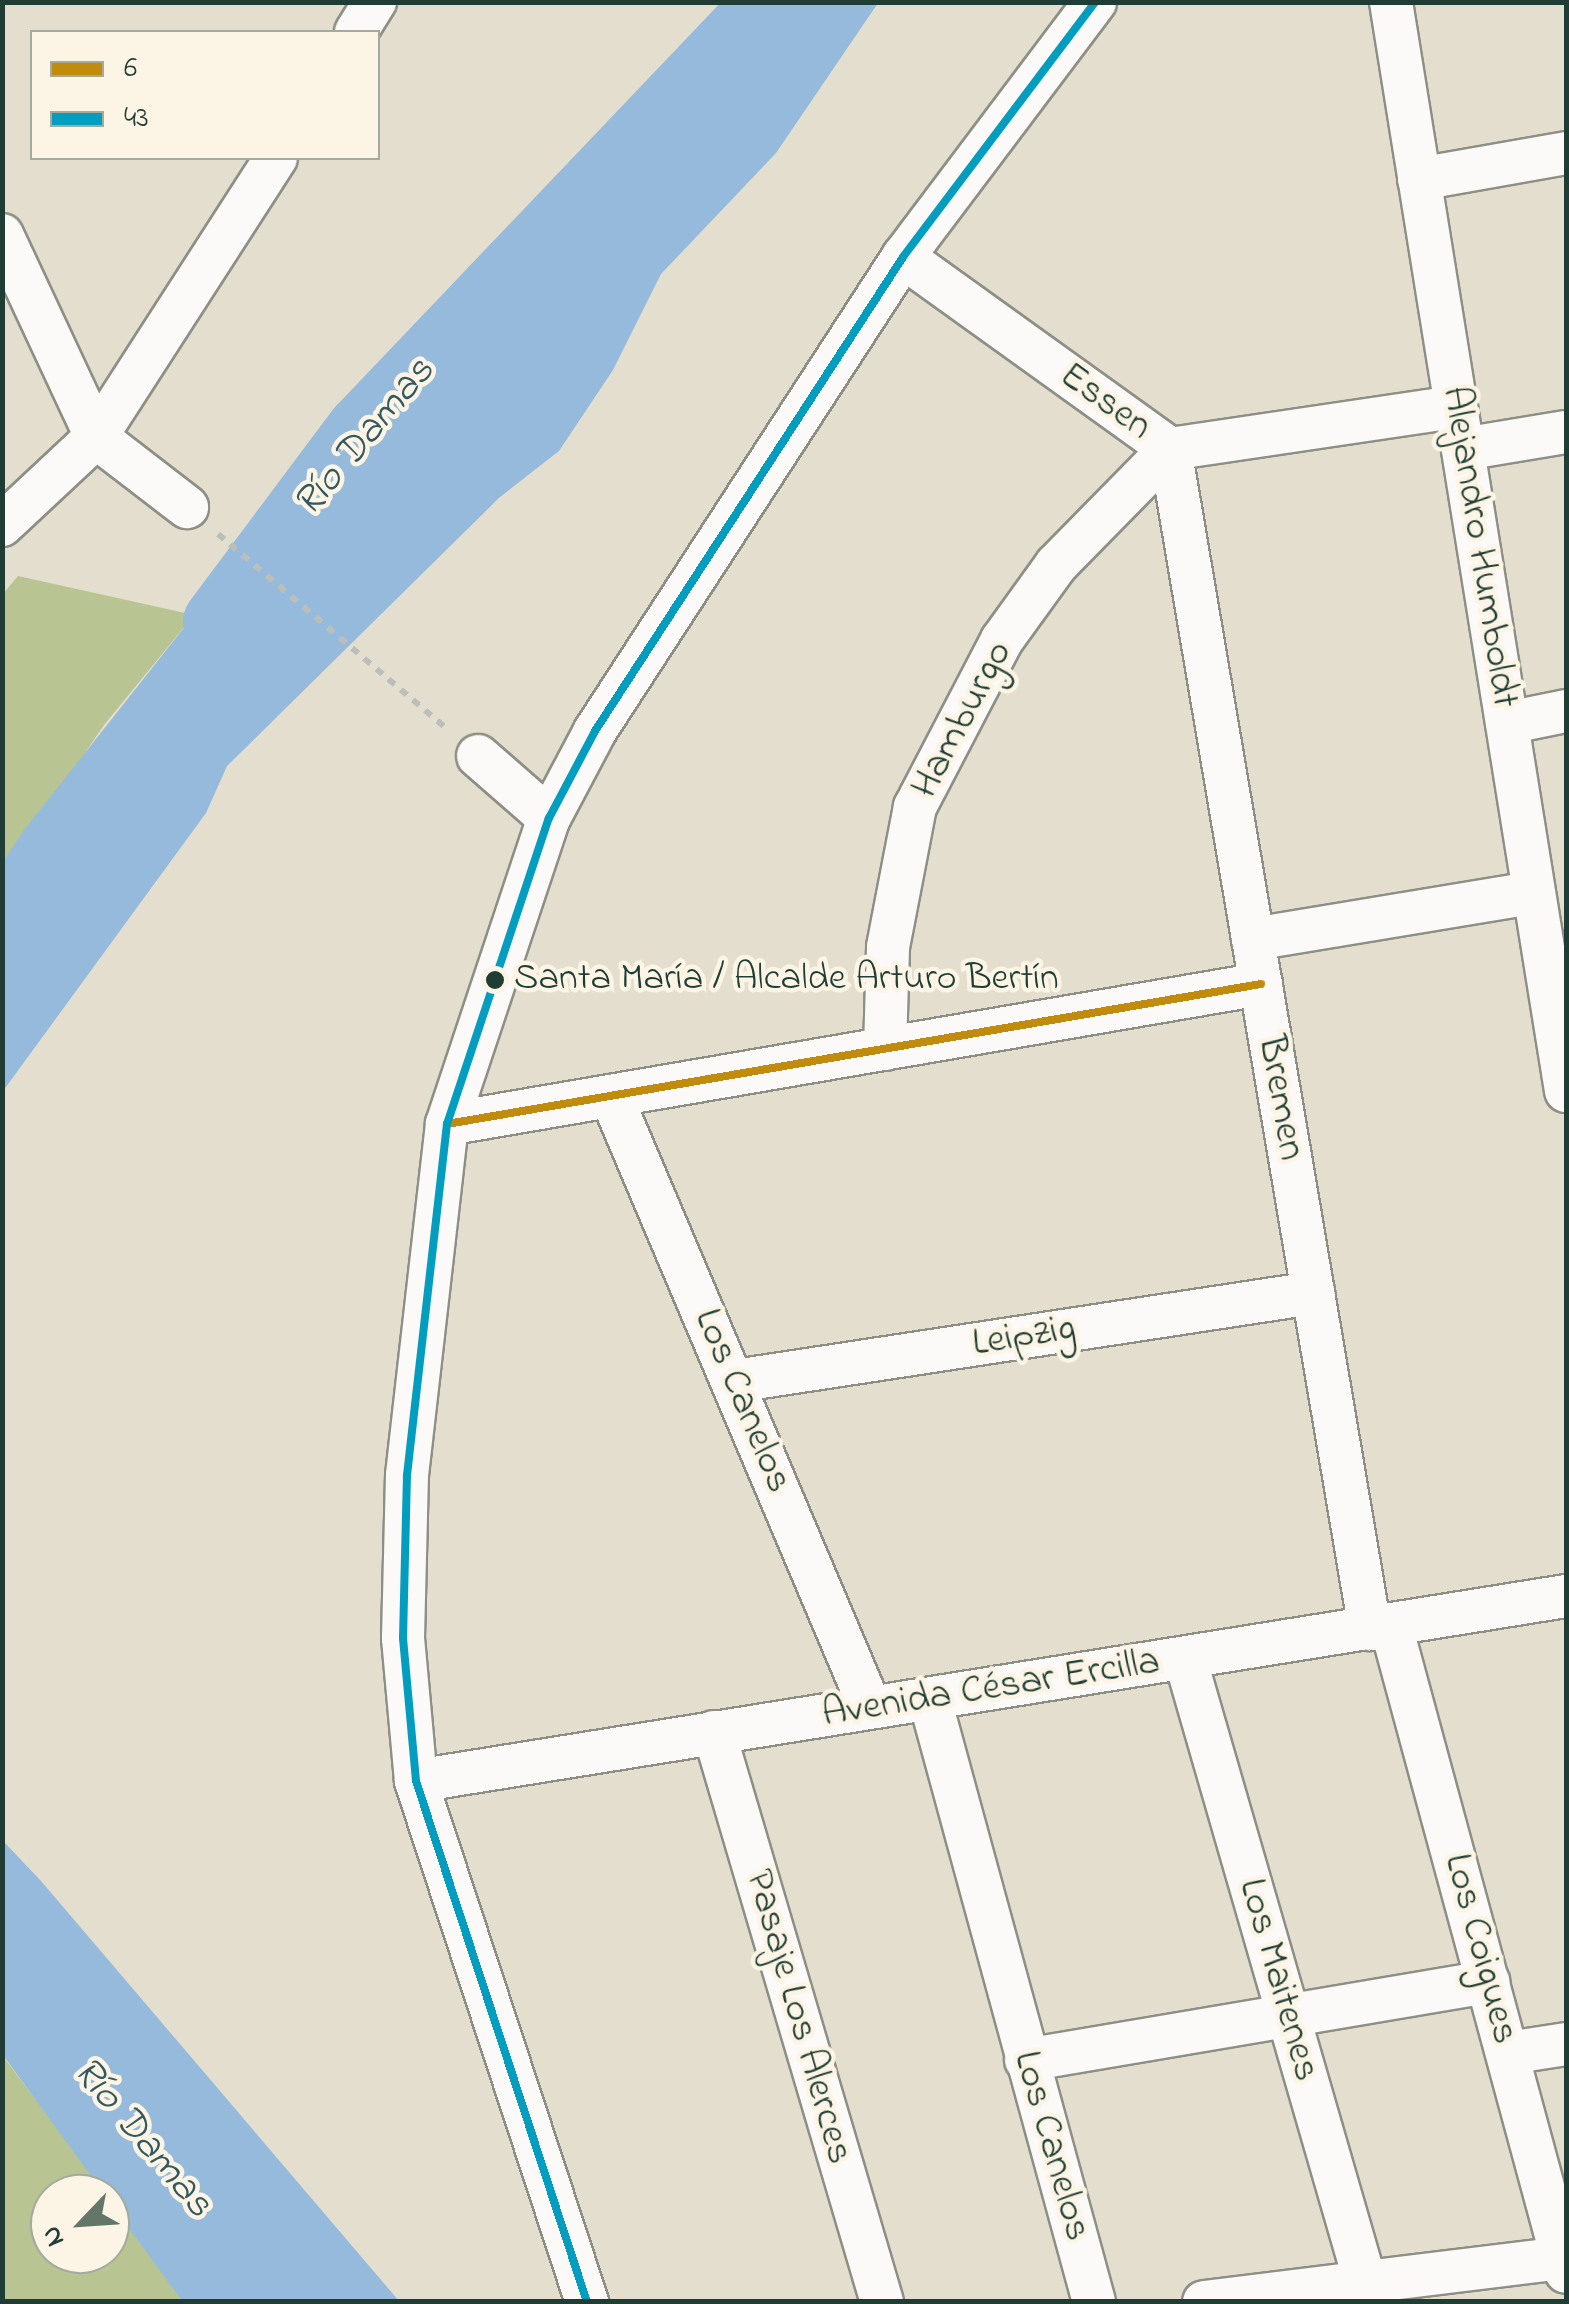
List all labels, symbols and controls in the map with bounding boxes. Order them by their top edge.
legend [30,30,380,160]
text: 6 [124,47,137,91]
text: 43 [124,97,149,141]
water label: Río Damas [284,348,446,528]
street label: Essen [1049,352,1161,452]
street label: Alejandro Humboldt [1430,383,1528,711]
street label: Hamburgo [902,633,1024,807]
place label: Santa María / Alcalde Arturo Bertín [514,957,1059,1003]
marker: Santa María / Alcalde Arturo Bertín [485,970,505,990]
street label: Bremen [1245,1032,1315,1164]
street label: Los Canelos [682,1302,802,1500]
street label: Leipzig [969,1305,1079,1369]
street label: Avenida César Ercilla [819,1639,1163,1739]
street label: Los Coigues [1432,1849,1528,2049]
street label: Pasaje Los Alerces [733,1864,863,2170]
street label: Los Maitenes [1226,1873,1330,2087]
street label: Los Canelos [1001,2046,1101,2246]
water label: Río Damas [61,2048,223,2228]
north arrow [30,2174,130,2274]
text: N [32,2219,77,2253]

